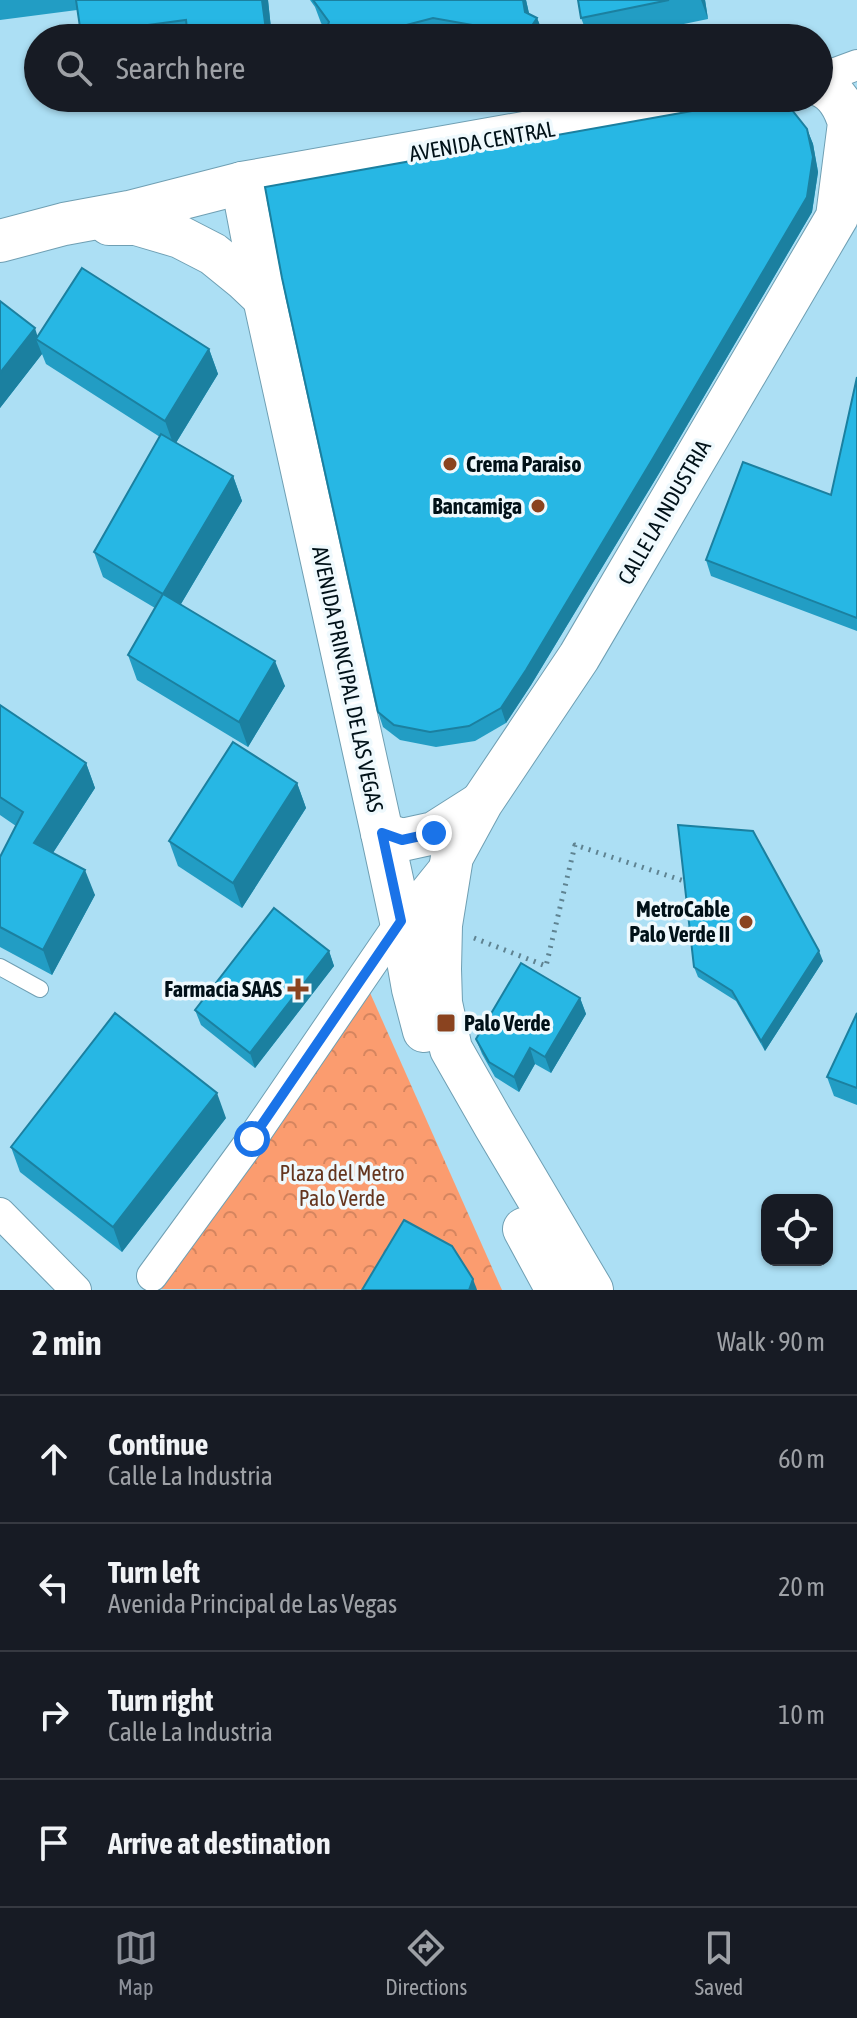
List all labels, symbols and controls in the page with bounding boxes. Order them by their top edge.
search box [24,24,833,112]
icon: search [52,46,96,90]
text: Search here [116,51,245,85]
street label: AVENIDA CENTRAL [407,115,557,167]
street label: CALLE LA INDUSTRIA [612,435,716,589]
place label: Crema Paraiso [466,451,581,477]
marker: Crema Paraiso [441,455,459,473]
place label: Bancamiga [432,493,522,519]
marker: Bancamiga [529,497,547,515]
street label: AVENIDA PRINCIPAL DE LAS VEGAS [307,544,389,814]
route end [416,815,452,851]
place label: MetroCable Palo Verde II [629,896,730,947]
marker: MetroCable Palo Verde II [737,913,755,931]
place label: Farmacia SAAS [164,976,282,1002]
marker: Farmacia SAAS [289,980,307,998]
place label: Palo Verde [464,1010,551,1036]
marker: Palo Verde [435,1012,457,1034]
route start [234,1121,270,1157]
park label: Plaza del Metro Palo Verde [279,1160,405,1211]
map controls [761,1194,833,1266]
button: locate [761,1194,833,1266]
text: 2 min [32,1323,101,1362]
text: Walk · 90 m [717,1327,825,1357]
text: Continue [108,1427,208,1461]
icon: ahead [32,1437,76,1481]
text: 60 m [778,1444,825,1474]
text: Calle La Industria [108,1461,273,1491]
text: Turn left [108,1555,200,1589]
icon: left [32,1565,76,1609]
text: 20 m [778,1572,825,1602]
text: Avenida Principal de Las Vegas [108,1589,397,1619]
text: Turn right [108,1683,214,1717]
icon: right [32,1693,76,1737]
text: 10 m [778,1700,825,1730]
text: Calle La Industria [108,1717,273,1747]
icon: arrive [32,1821,76,1865]
text: Arrive at destination [108,1826,330,1860]
tab: Map [114,1926,158,2000]
tab: Directions [385,1926,467,2000]
tab: Saved [695,1926,743,2000]

